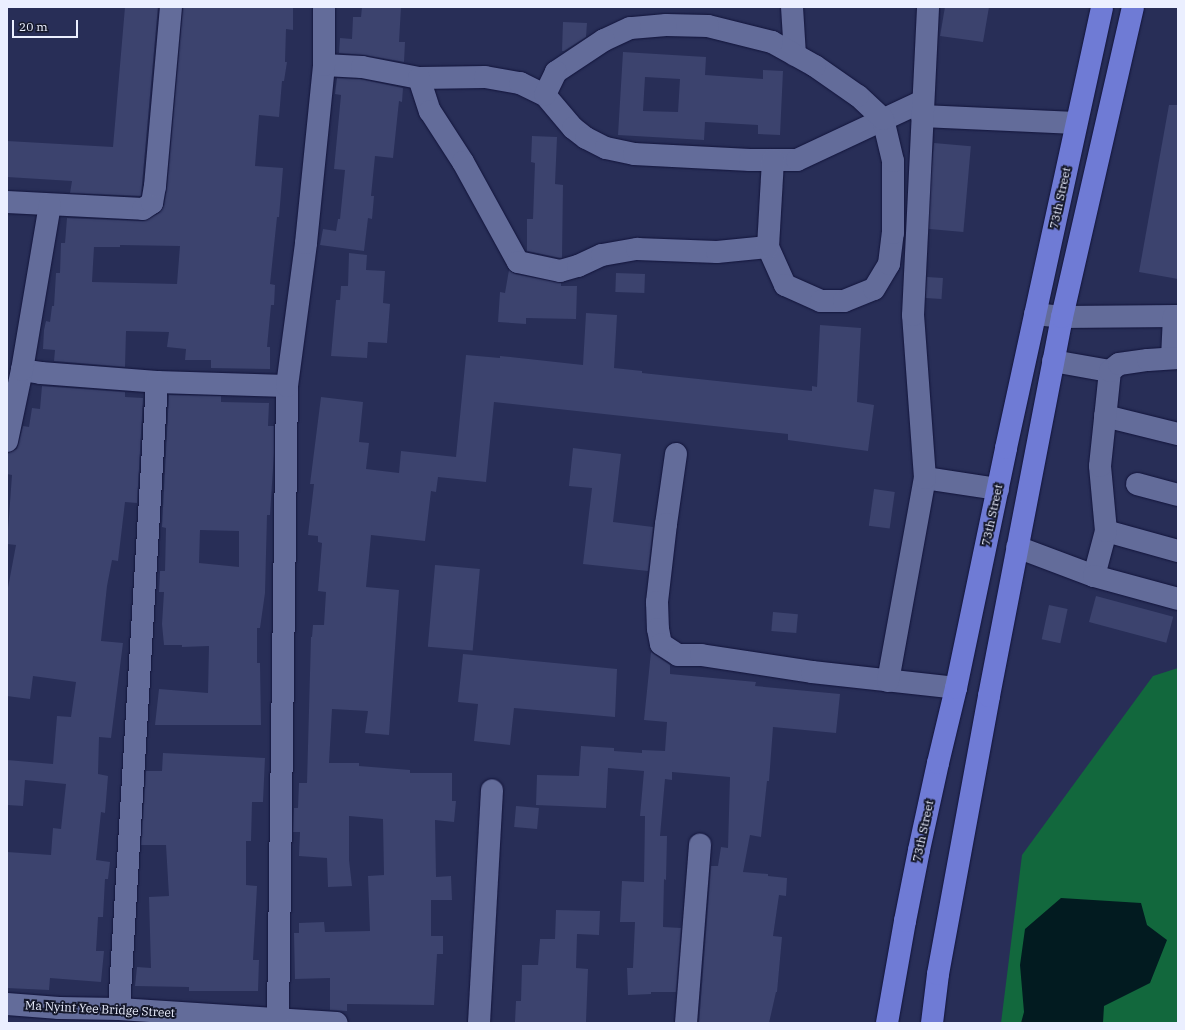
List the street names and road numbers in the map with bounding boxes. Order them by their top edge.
street label: 73th Street [1046,166,1074,230]
street label: 73th Street [978,483,1006,547]
street label: 73th Street [909,799,937,863]
street label: Ma Nyint Yee Bridge Street [25,998,175,1020]

